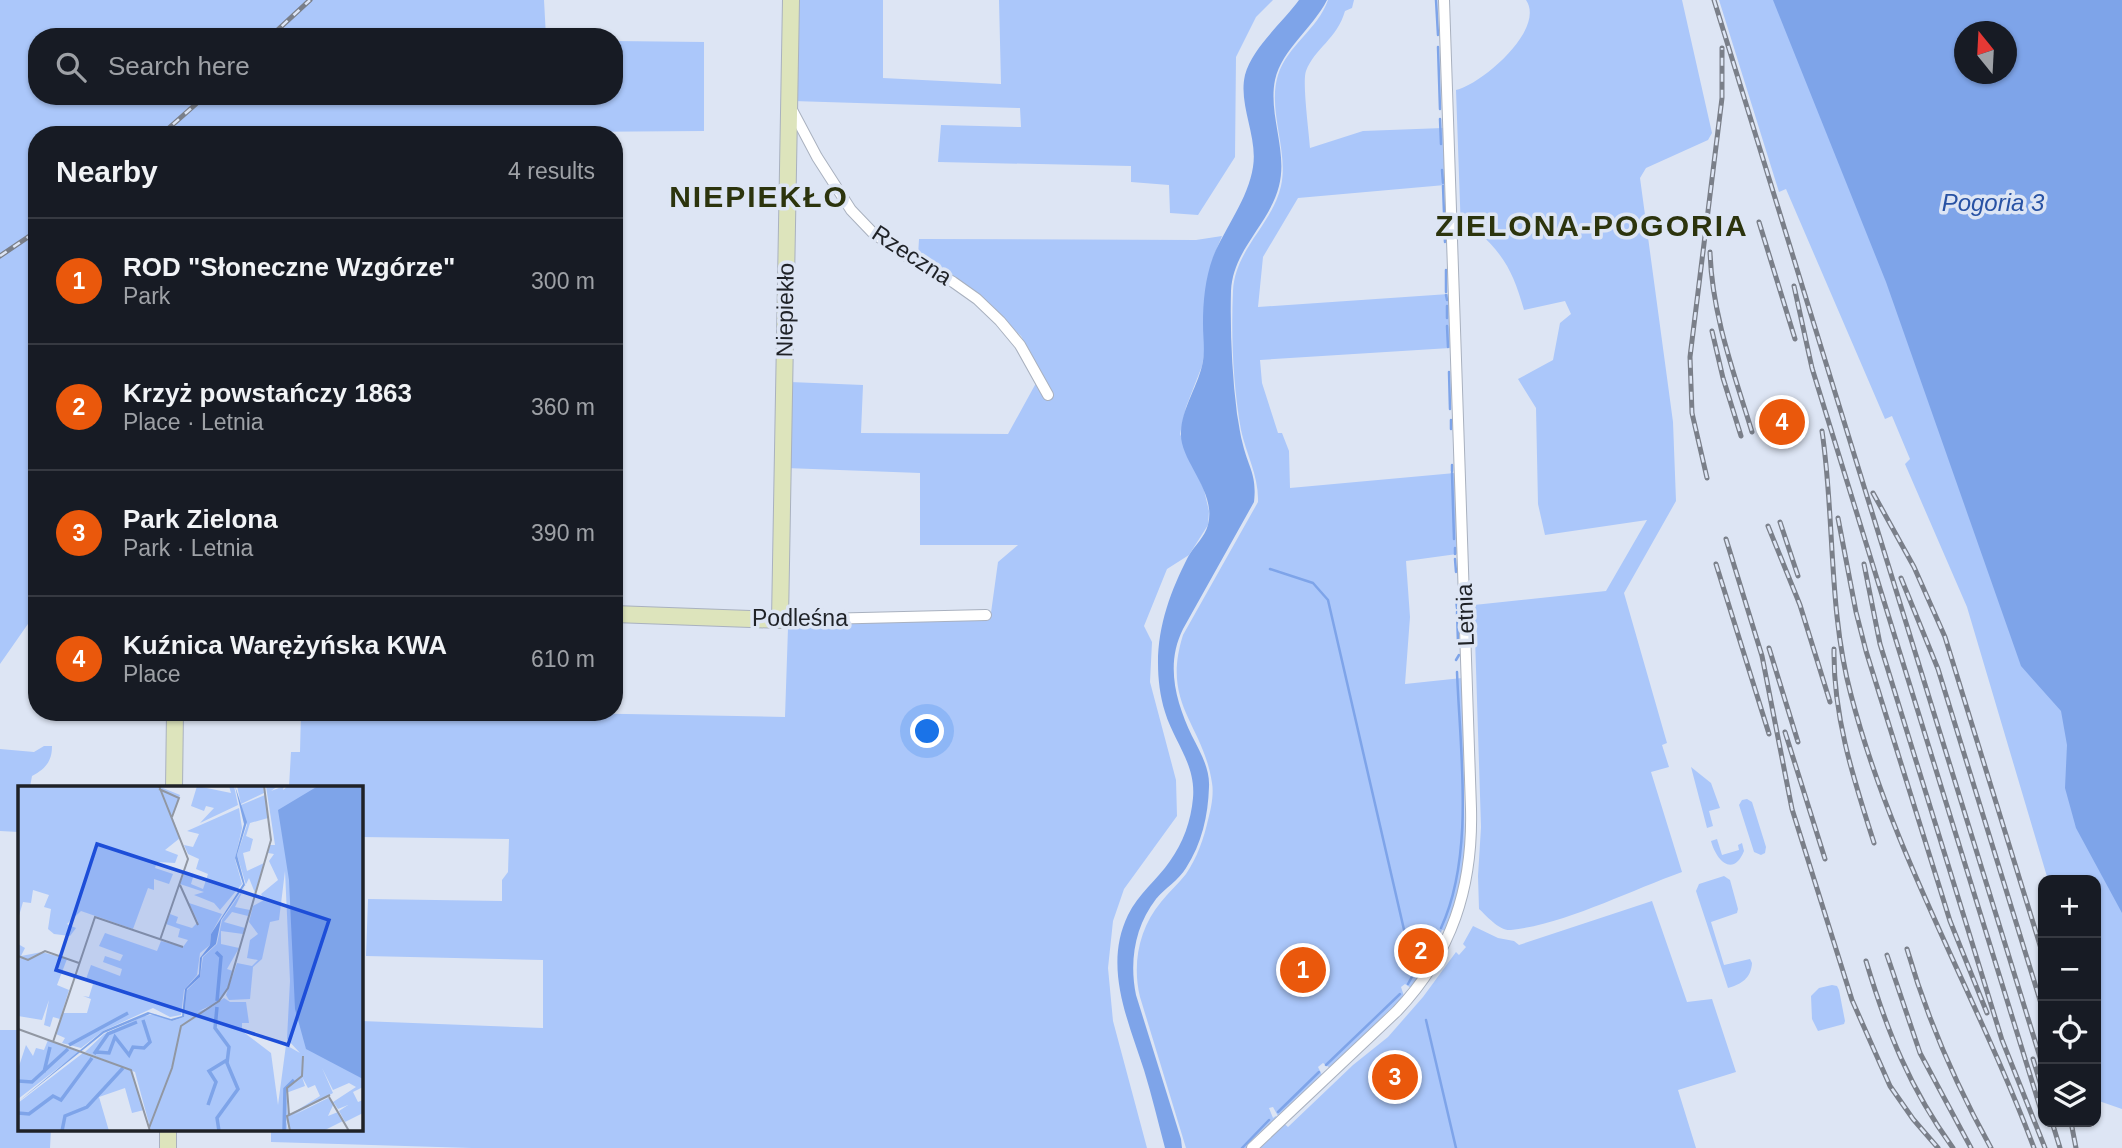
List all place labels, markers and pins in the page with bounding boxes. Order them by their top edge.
pin: 4 [1759,396,1805,448]
pin: 2 [1398,925,1444,977]
pin: 1 [1280,944,1326,996]
pin: 3 [1372,1051,1418,1103]

